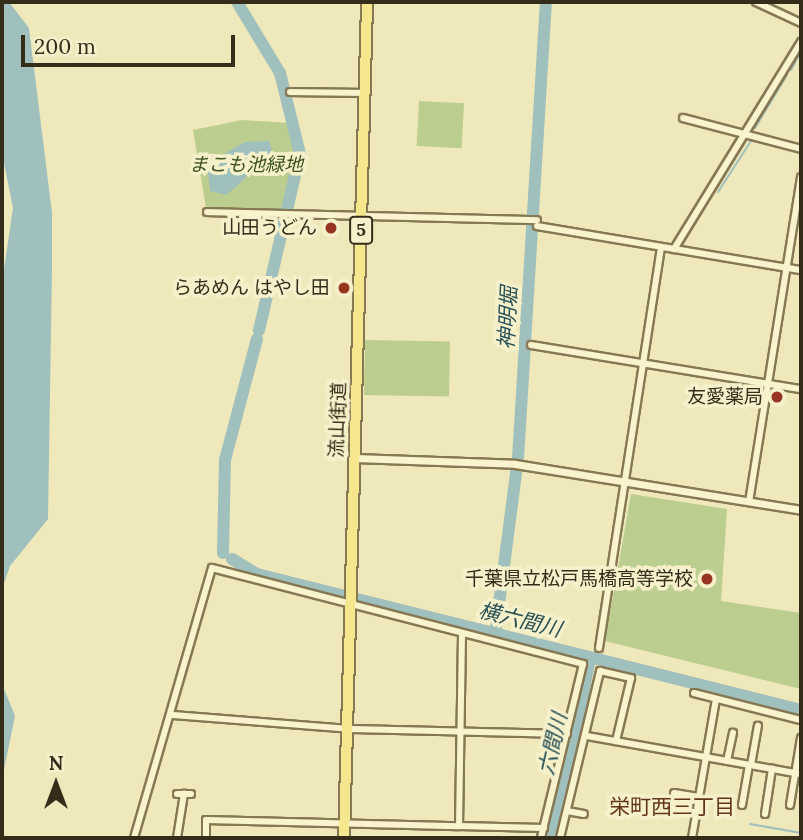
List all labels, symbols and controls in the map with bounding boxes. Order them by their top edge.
scale bar [24,21,238,65]
text: 200 m [34,33,96,60]
park label: まこも池緑地 [189,154,303,176]
road number: 5 [349,215,373,244]
place label: 山田うどん [222,217,317,239]
marker: 山田うどん [323,220,339,236]
place label: らあめん はやし田 [173,277,330,299]
marker: らあめん はやし田 [336,280,352,296]
water label: 神明堀 [494,286,522,350]
street label: 流山街道 [325,382,351,458]
place label: 友愛薬局 [687,386,763,408]
marker: 友愛薬局 [769,389,785,405]
place label: 千葉県立松戸馬橋高等学校 [465,568,693,590]
marker: 千葉県立松戸馬橋高等学校 [699,571,715,587]
water label: 横六間川 [476,598,564,642]
water label: 六間川 [534,710,572,778]
north arrow [21,749,91,819]
text: N [49,751,63,775]
district label: 栄町西三丁目 [609,794,735,820]

